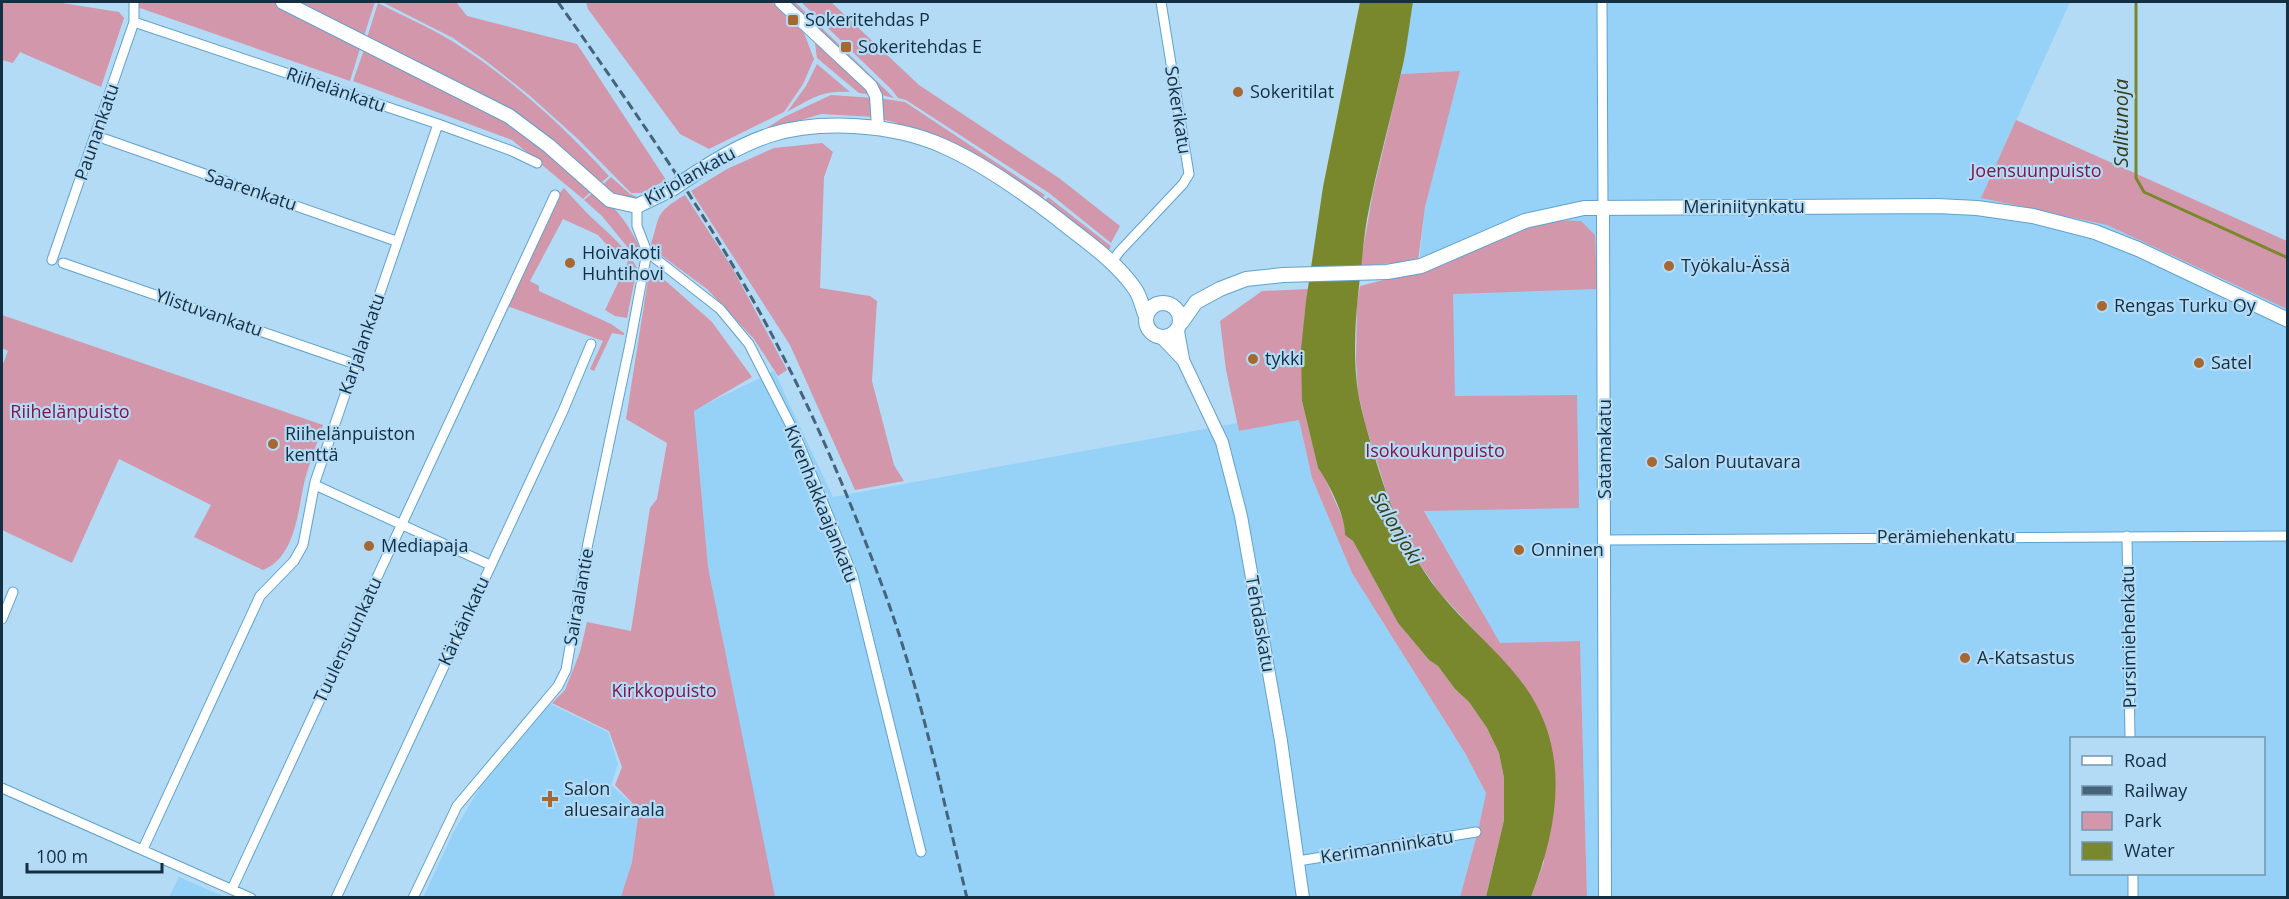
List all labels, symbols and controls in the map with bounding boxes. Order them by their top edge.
place label: Sokeritehdas P [805,7,930,31]
marker: Sokeritehdas P [786,13,800,27]
place label: Sokeritehdas E [858,34,982,58]
marker: Sokeritehdas E [839,40,853,54]
street label: Riihelänkatu [283,61,389,117]
street label: Sokerikatu [1160,64,1198,156]
place label: Sokeritilat [1250,79,1334,103]
water label: Salitunoja [2107,79,2134,167]
street label: Paunankatu [68,80,124,183]
marker: Sokeritilat [1231,85,1245,99]
street label: Kirjolankatu [640,140,739,210]
park label: Joensuunpuisto [1969,158,2101,182]
street label: Saarenkatu [202,162,300,216]
street label: Meriniitynkatu [1683,194,1805,218]
place label: Hoivakoti Huhtihovi [582,240,664,285]
place label: Työkalu-Ässä [1681,253,1790,277]
marker: Hoivakoti Huhtihovi [563,256,577,270]
marker: Työkalu-Ässä [1662,259,1676,273]
street label: Ylistuvankatu [152,282,266,342]
street label: Karjalankatu [333,290,390,397]
place label: Rengas Turku Oy [2114,293,2257,317]
marker: Rengas Turku Oy [2095,299,2109,313]
place label: tykki [1265,346,1304,370]
place label: Satel [2211,350,2252,374]
marker: tykki [1246,352,1260,366]
marker: Satel [2192,356,2206,370]
park label: Riihelänpuisto [10,399,130,423]
street label: Satamakatu [1592,399,1616,499]
place label: Riihelänpuiston kenttä [285,421,415,466]
street label: Kivenhakkaajankatu [779,421,865,586]
marker: Riihelänpuiston kenttä [266,437,280,451]
park label: Isokoukunpuisto [1365,438,1505,462]
place label: Salon Puutavara [1664,449,1801,473]
marker: Salon Puutavara [1645,455,1659,469]
water label: Salonjoki [1365,486,1430,570]
street label: Perämiehenkatu [1877,524,2015,548]
place label: Mediapaja [381,533,468,557]
place label: Onninen [1531,537,1604,561]
marker: Mediapaja [362,539,376,553]
marker: Onninen [1512,543,1526,557]
street label: Sairaalantie [558,546,598,647]
street label: Pursimiehenkatu [2115,565,2141,709]
street label: Kärkänkatu [432,572,494,669]
street label: Tuulensuunkatu [307,573,387,706]
street label: Tehdaskatu [1241,574,1281,674]
place label: A-Katsastus [1977,645,2075,669]
marker: A-Katsastus [1958,651,1972,665]
park label: Kirkkopuisto [611,678,717,702]
legend [2070,737,2265,875]
text: Road [2124,748,2167,772]
place label: Salon aluesairaala [564,776,665,821]
text: Railway [2124,778,2188,802]
marker: Salon aluesairaala [541,790,559,808]
text: Park [2124,808,2162,832]
street label: Kerimanninkatu [1319,824,1455,868]
scale bar [27,836,162,874]
text: Water [2124,838,2175,862]
text: 100 m [36,844,88,868]

